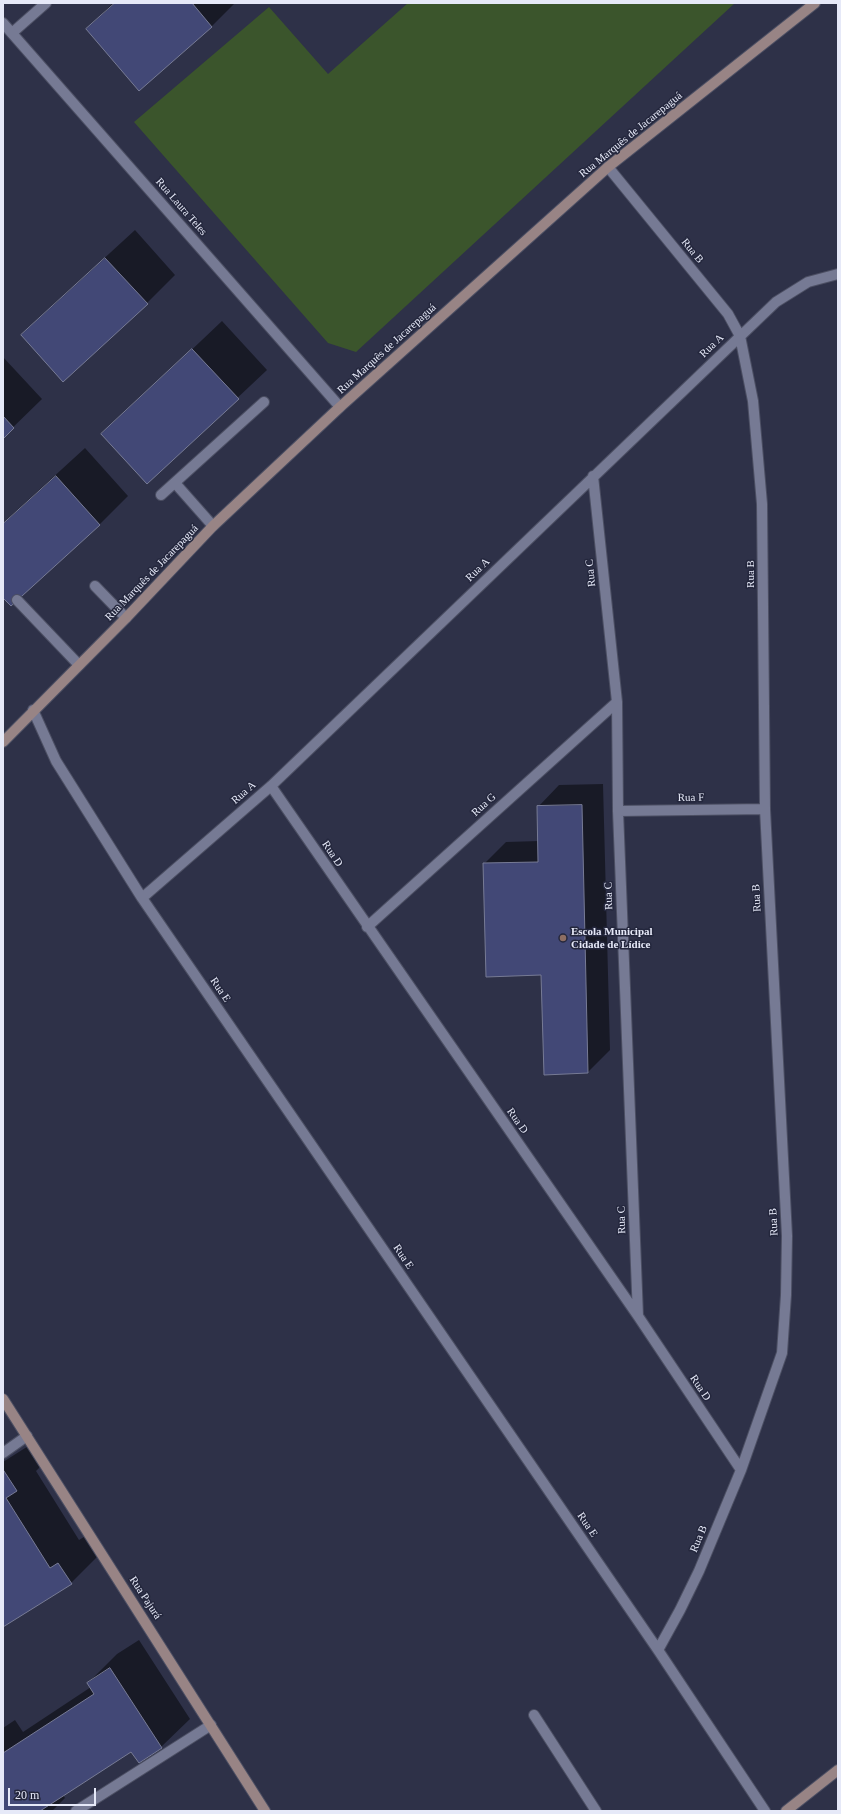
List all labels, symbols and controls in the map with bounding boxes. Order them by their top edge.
street label: Rua Marquês de Jacarepaguá [577,89,685,181]
street label: Rua Laura Teles [152,176,210,238]
street label: Rua B [678,236,706,266]
street label: Rua Marquês de Jacarepaguá [335,301,439,397]
street label: Rua A [697,331,727,361]
street label: Rua Marquês de Jacarepaguá [103,522,201,624]
street label: Rua A [463,555,493,585]
street label: Rua C [583,558,599,588]
street label: Rua B [744,560,758,588]
street label: Rua A [229,779,259,807]
street label: Rua G [469,791,499,819]
street label: Rua F [678,791,704,805]
street label: Rua D [319,839,345,869]
street label: Rua C [602,882,616,910]
street label: Rua B [750,884,764,912]
place label: Escola Municipal Cidade de Lídice [571,925,653,951]
marker: Escola Municipal Cidade de Lídice [558,933,568,943]
street label: Rua E [207,975,233,1005]
street label: Rua D [503,1106,531,1136]
street label: Rua C [615,1206,629,1234]
street label: Rua B [767,1208,781,1236]
street label: Rua E [390,1242,416,1272]
street label: Rua D [687,1373,713,1403]
street label: Rua E [574,1510,600,1540]
street label: Rua B [687,1524,711,1554]
street label: Rua Pajurá [126,1574,164,1622]
scale bar [10,1780,98,1806]
text: 20 m [15,1788,39,1802]

